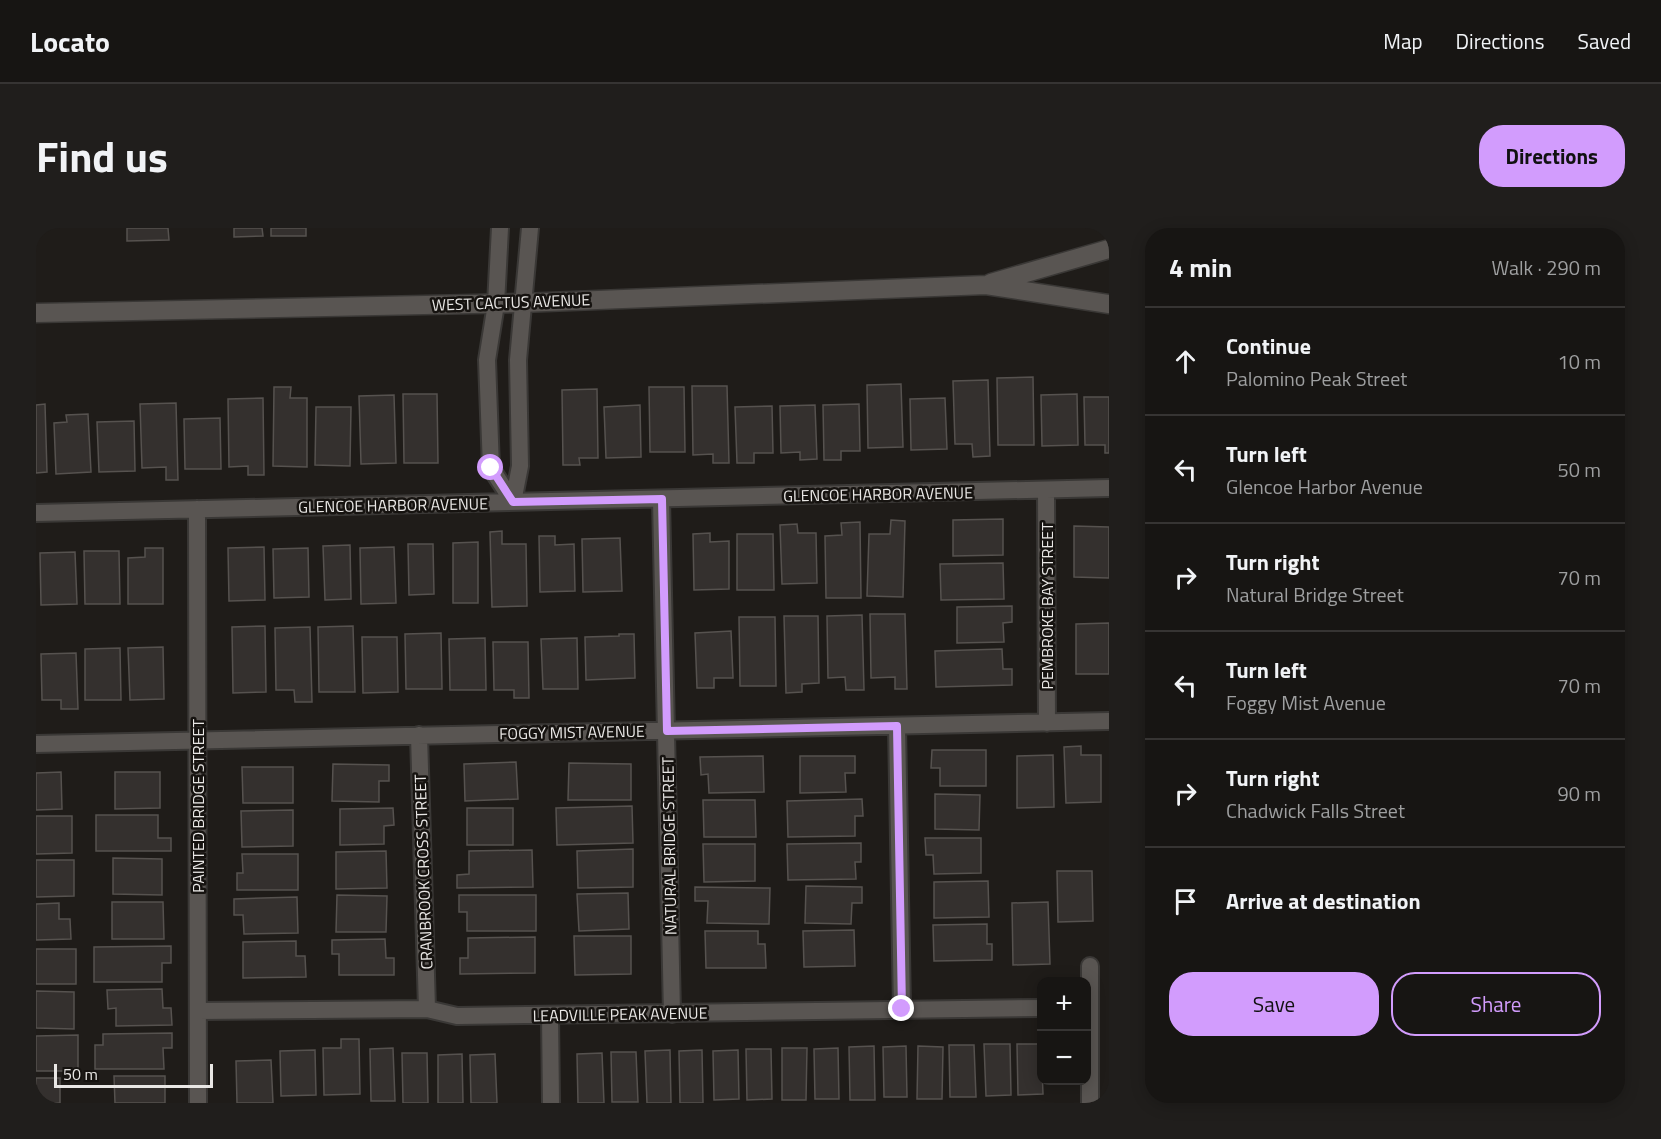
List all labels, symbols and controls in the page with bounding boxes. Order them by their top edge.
text: Locato [30,20,110,63]
text: Map [1383,25,1423,57]
text: Directions [1456,25,1545,57]
text: Saved [1578,25,1631,57]
text: Find us [36,124,168,188]
button: Directions [1479,125,1625,187]
text: 4 min [1169,248,1232,287]
text: Walk · 290 m [1492,252,1601,283]
street label: WEST CACTUS AVENUE [431,287,591,317]
text: Continue [1226,329,1311,363]
icon: ahead [1169,345,1202,378]
text: 10 m [1557,346,1601,377]
text: Palomino Peak Street [1226,363,1407,394]
text: Turn left [1226,437,1307,471]
icon: left [1169,453,1202,486]
route start [477,454,503,480]
text: 50 m [1557,454,1601,485]
text: Glencoe Harbor Avenue [1226,471,1423,502]
street label: GLENCOE HARBOR AVENUE [783,480,973,508]
street label: GLENCOE HARBOR AVENUE [298,491,488,519]
street label: PEMBROKE BAY STREET [1035,522,1059,690]
text: Turn right [1226,545,1320,579]
icon: right [1169,561,1202,594]
text: 70 m [1557,562,1601,593]
text: Natural Bridge Street [1226,579,1404,610]
text: Turn left [1226,653,1307,687]
icon: left [1169,669,1202,702]
text: 70 m [1557,670,1601,701]
text: Foggy Mist Avenue [1226,687,1386,718]
street label: PAINTED BRIDGE STREET [186,719,210,893]
street label: FOGGY MIST AVENUE [499,719,645,745]
street label: NATURAL BRIDGE STREET [655,756,683,935]
text: Turn right [1226,761,1320,795]
street label: CRANBROOK CROSS STREET [408,773,438,970]
icon: right [1169,777,1202,810]
text: 90 m [1557,778,1601,809]
text: Chadwick Falls Street [1226,795,1405,826]
text: Arrive at destination [1226,884,1421,918]
icon: arrive [1169,885,1202,918]
button: Save [1169,972,1379,1036]
button: Share [1391,972,1601,1036]
map controls [1037,977,1091,1085]
button: + [1037,977,1091,1031]
route end [888,995,914,1021]
street label: LEADVILLE PEAK AVENUE [532,1000,708,1028]
button: − [1037,1031,1091,1085]
scale bar [54,1061,213,1088]
text: 50 m [63,1062,98,1086]

